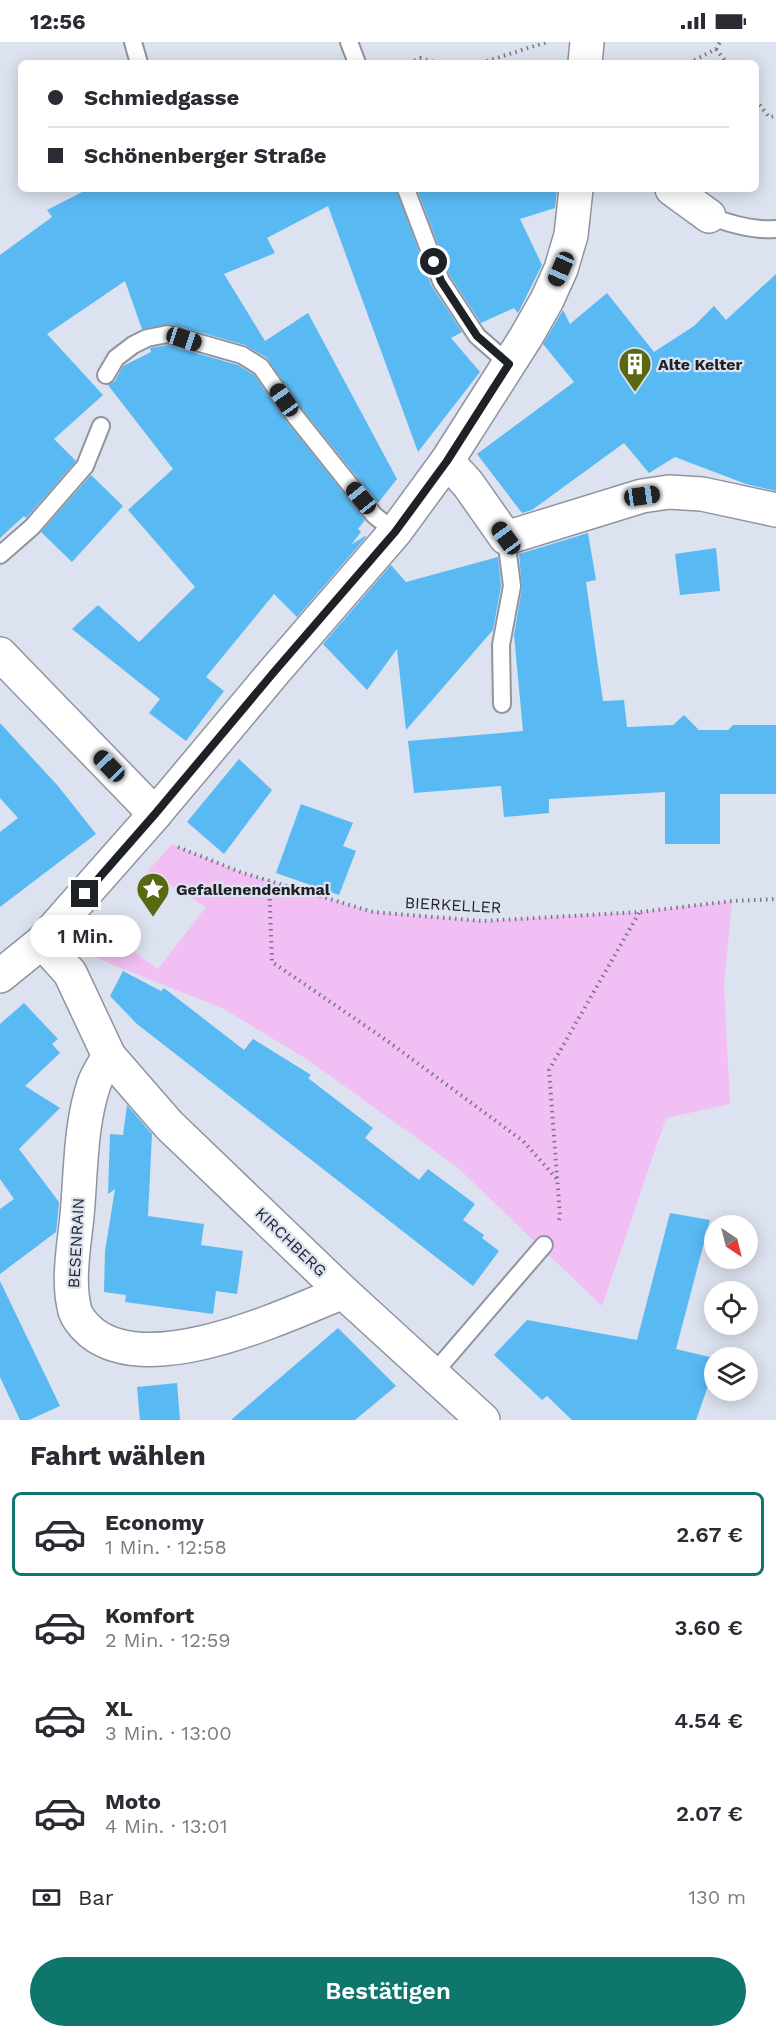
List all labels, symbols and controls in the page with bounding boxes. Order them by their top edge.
text: 12:56 [30,9,86,34]
text: Schmiedgasse [84,85,239,110]
text: Schönenberger Straße [84,143,327,168]
route start [420,248,447,275]
car [545,249,577,289]
car [164,325,204,353]
building icon: Alte Kelter [617,346,653,393]
place label: Alte Kelter [658,355,743,374]
car [266,380,302,420]
car [343,478,379,518]
car [623,485,661,507]
car [488,518,524,558]
car [90,747,128,785]
place icon: Gefallenendenkmal [135,871,171,918]
route end [71,880,98,907]
place label: Gefallenendenkmal [176,880,331,899]
street label: BIERKELLER [404,893,502,917]
callout: 1 Min. [29,915,140,957]
text: 1 Min. [58,924,113,948]
street label: BESENRAIN [64,1197,88,1289]
street label: KIRCHBERG [252,1203,330,1281]
north arrow [704,1215,758,1269]
map controls [704,1215,758,1401]
button: locate [704,1281,758,1335]
button: layers [704,1347,758,1401]
text: Fahrt wählen [30,1440,206,1472]
icon: car [33,1507,87,1561]
text: Economy [105,1510,204,1535]
text: 2.67 € [676,1522,743,1547]
text: 1 Min. · 12:58 [105,1535,227,1559]
icon: car [33,1600,87,1654]
text: Komfort [105,1603,194,1628]
text: 3.60 € [674,1615,743,1640]
text: 2 Min. · 12:59 [105,1628,231,1652]
icon: car [33,1693,87,1747]
text: XL [105,1696,133,1721]
text: 4.54 € [674,1708,743,1733]
text: 3 Min. · 13:00 [105,1721,232,1745]
icon: car [33,1786,87,1840]
text: Moto [105,1789,161,1814]
text: 2.07 € [676,1801,743,1826]
text: 4 Min. · 13:01 [105,1814,228,1838]
icon: cash [30,1881,63,1914]
text: Bar [78,1885,114,1910]
text: 130 m [688,1885,746,1909]
button: Bestätigen [30,1957,746,2026]

